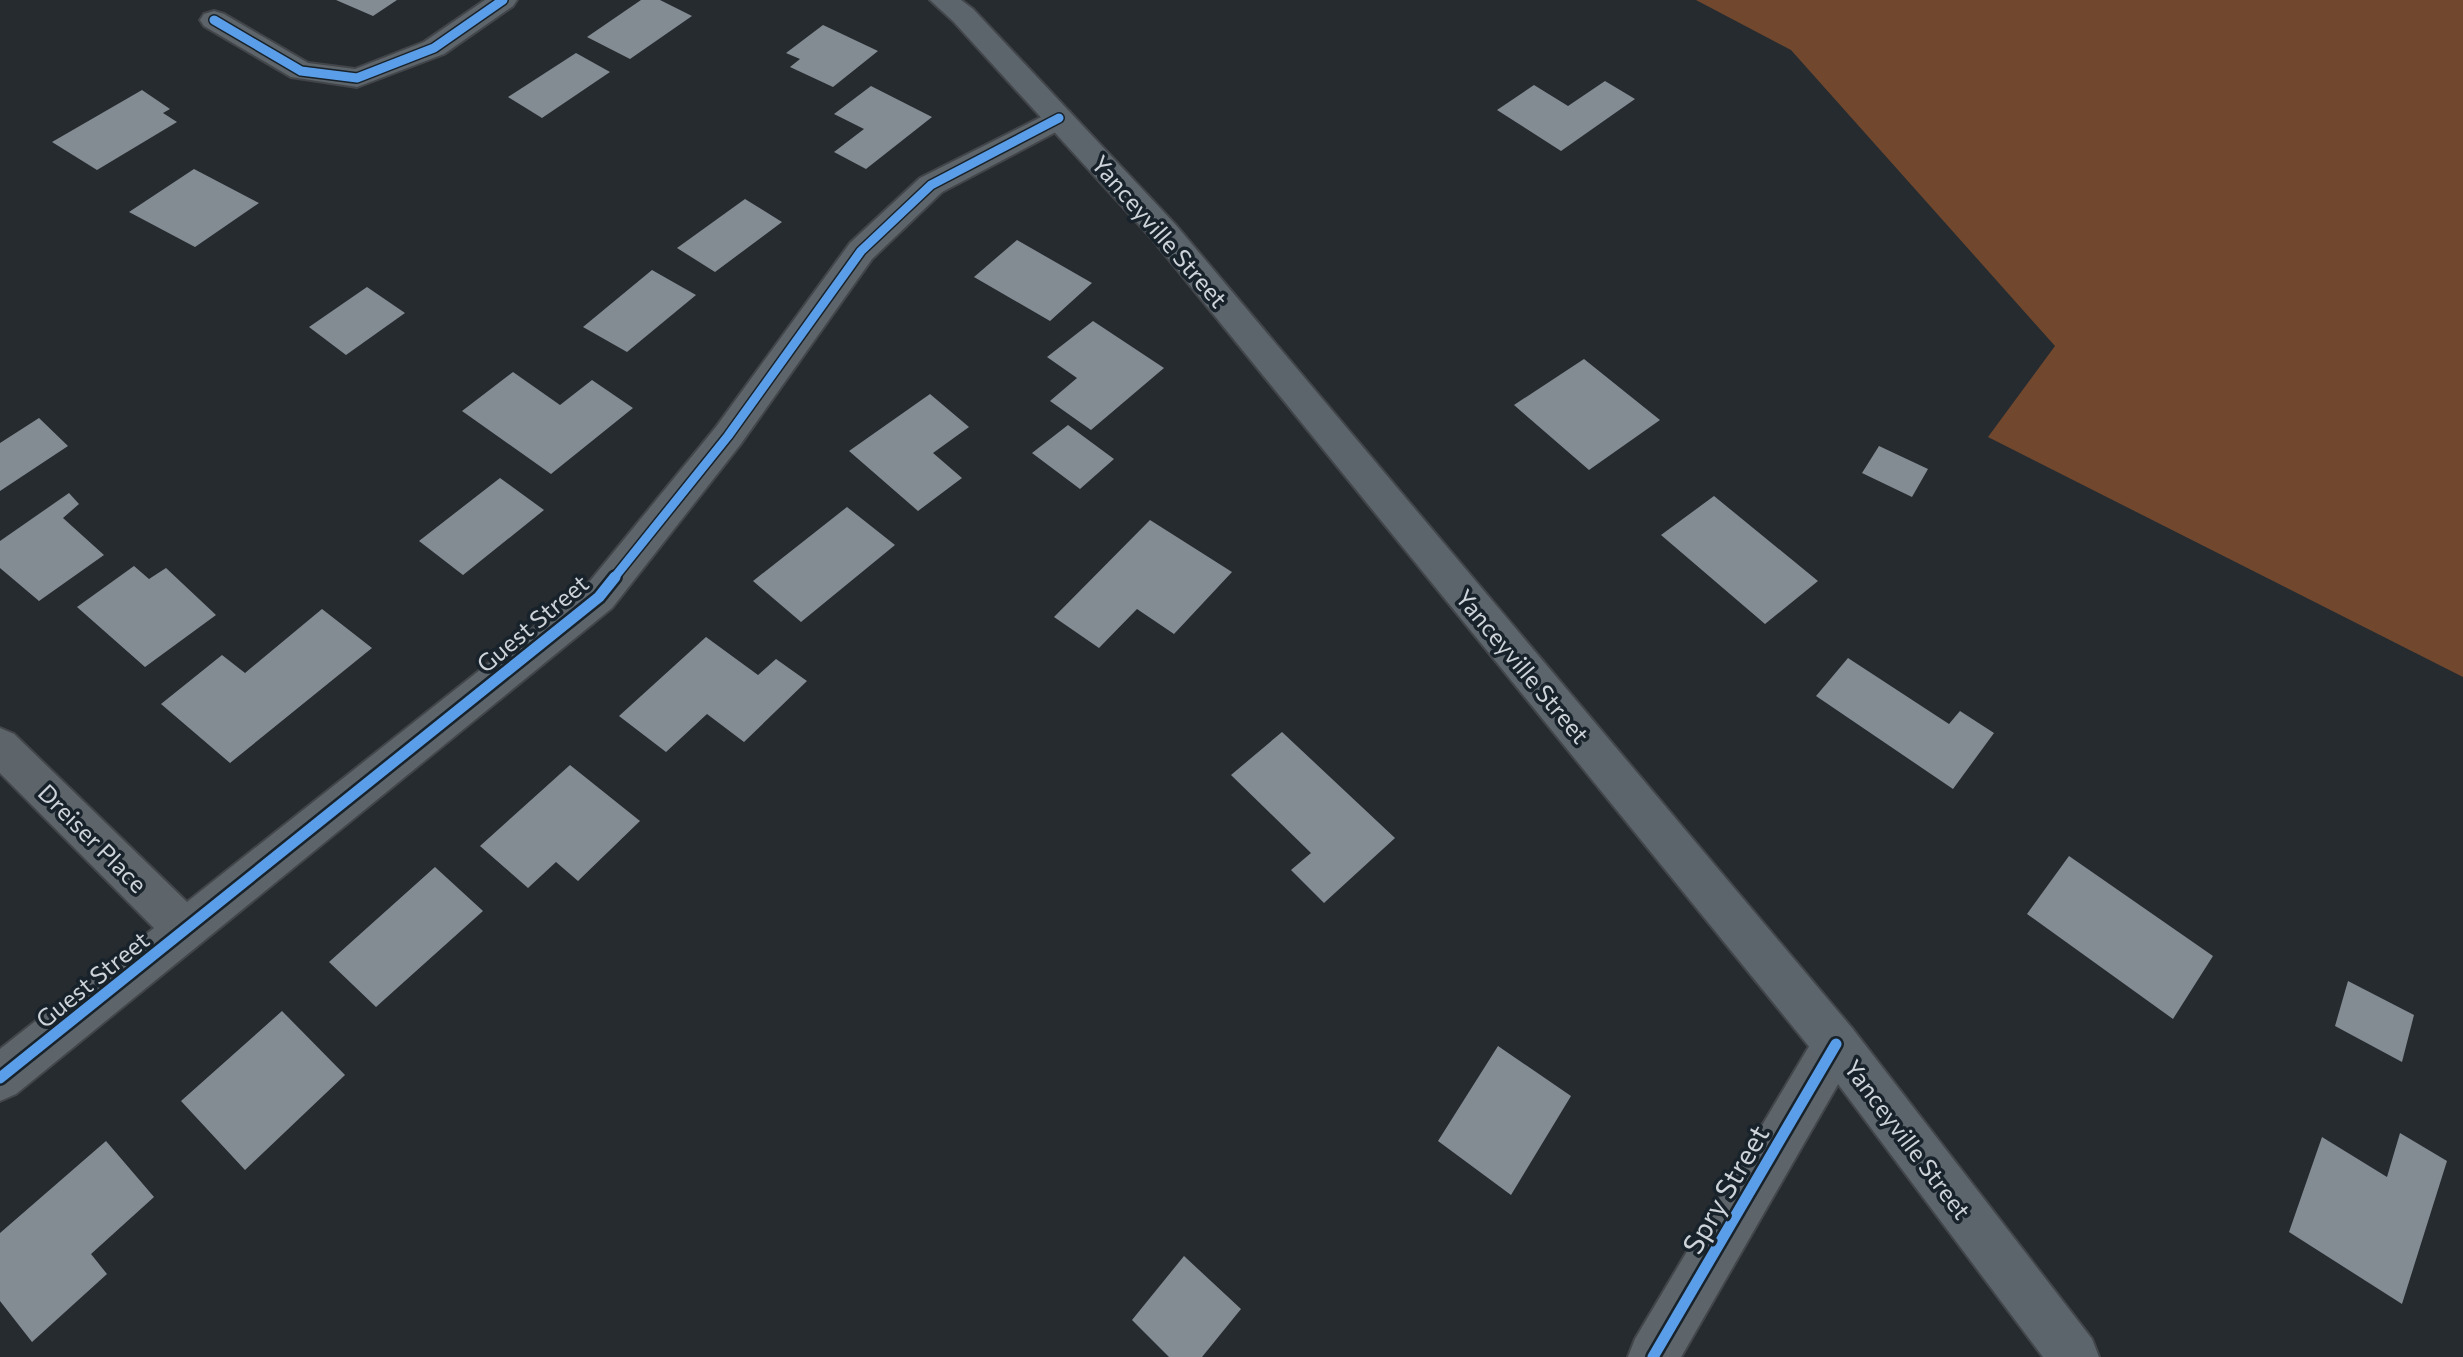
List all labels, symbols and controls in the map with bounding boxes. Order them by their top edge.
street label: Yanceyville Street [1086,149,1234,313]
street label: Guest Street [470,568,594,678]
street label: Yanceyville Street [1450,583,1596,749]
street label: Dreiser Place [33,778,153,898]
street label: Guest Street [30,925,154,1033]
street label: Yanceyville Street [1839,1054,1977,1225]
street label: Spry Street [1674,1119,1776,1259]

